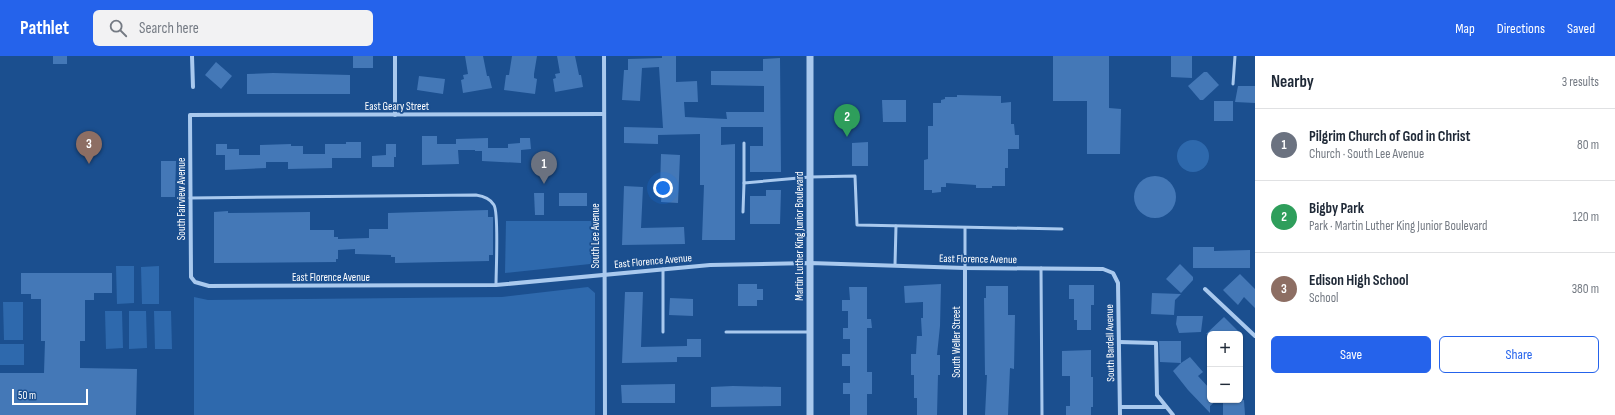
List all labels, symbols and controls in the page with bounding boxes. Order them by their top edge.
search box [93,10,373,46]
text: Pathlet [20,17,69,40]
icon: search [107,17,129,39]
text: Search here [139,19,199,38]
text: Map [1455,20,1475,37]
text: Directions [1497,20,1545,37]
text: Saved [1567,20,1595,37]
text: Nearby [1271,72,1314,92]
text: 3 results [1562,74,1599,90]
street label: East Geary Street [365,100,430,113]
pin: 2 [834,104,860,137]
text: Pilgrim Church of God in Christ [1309,127,1471,146]
pin: 3 [76,131,102,164]
text: 1 [1281,137,1287,153]
text: 80 m [1577,137,1599,153]
text: Church · South Lee Avenue [1309,146,1424,162]
pin: 1 [531,151,557,184]
street label: South Fairview Avenue [175,158,188,240]
street label: Martin Luther King Junior Boulevard [793,171,806,301]
your location [653,178,673,198]
text: Bigby Park [1309,199,1364,218]
street label: South Lee Avenue [589,203,602,269]
text: 2 [1281,209,1287,225]
text: 120 m [1573,209,1599,225]
text: Park · Martin Luther King Junior Boulevard [1309,218,1488,234]
street label: East Florence Avenue [614,251,692,271]
street label: East Florence Avenue [939,252,1017,266]
street label: East Florence Avenue [292,271,370,284]
text: Edison High School [1309,271,1409,290]
text: 3 [1281,281,1287,297]
text: 380 m [1572,281,1599,297]
text: School [1309,290,1339,306]
street label: South Bardell Avenue [1103,304,1117,382]
street label: South Weller Street [950,306,963,378]
map controls [1207,331,1243,403]
button: + [1207,331,1243,367]
button: Save [1271,336,1431,373]
button: Share [1439,336,1599,373]
button: − [1207,367,1243,403]
scale bar [12,387,88,406]
text: 50 m [18,389,36,402]

